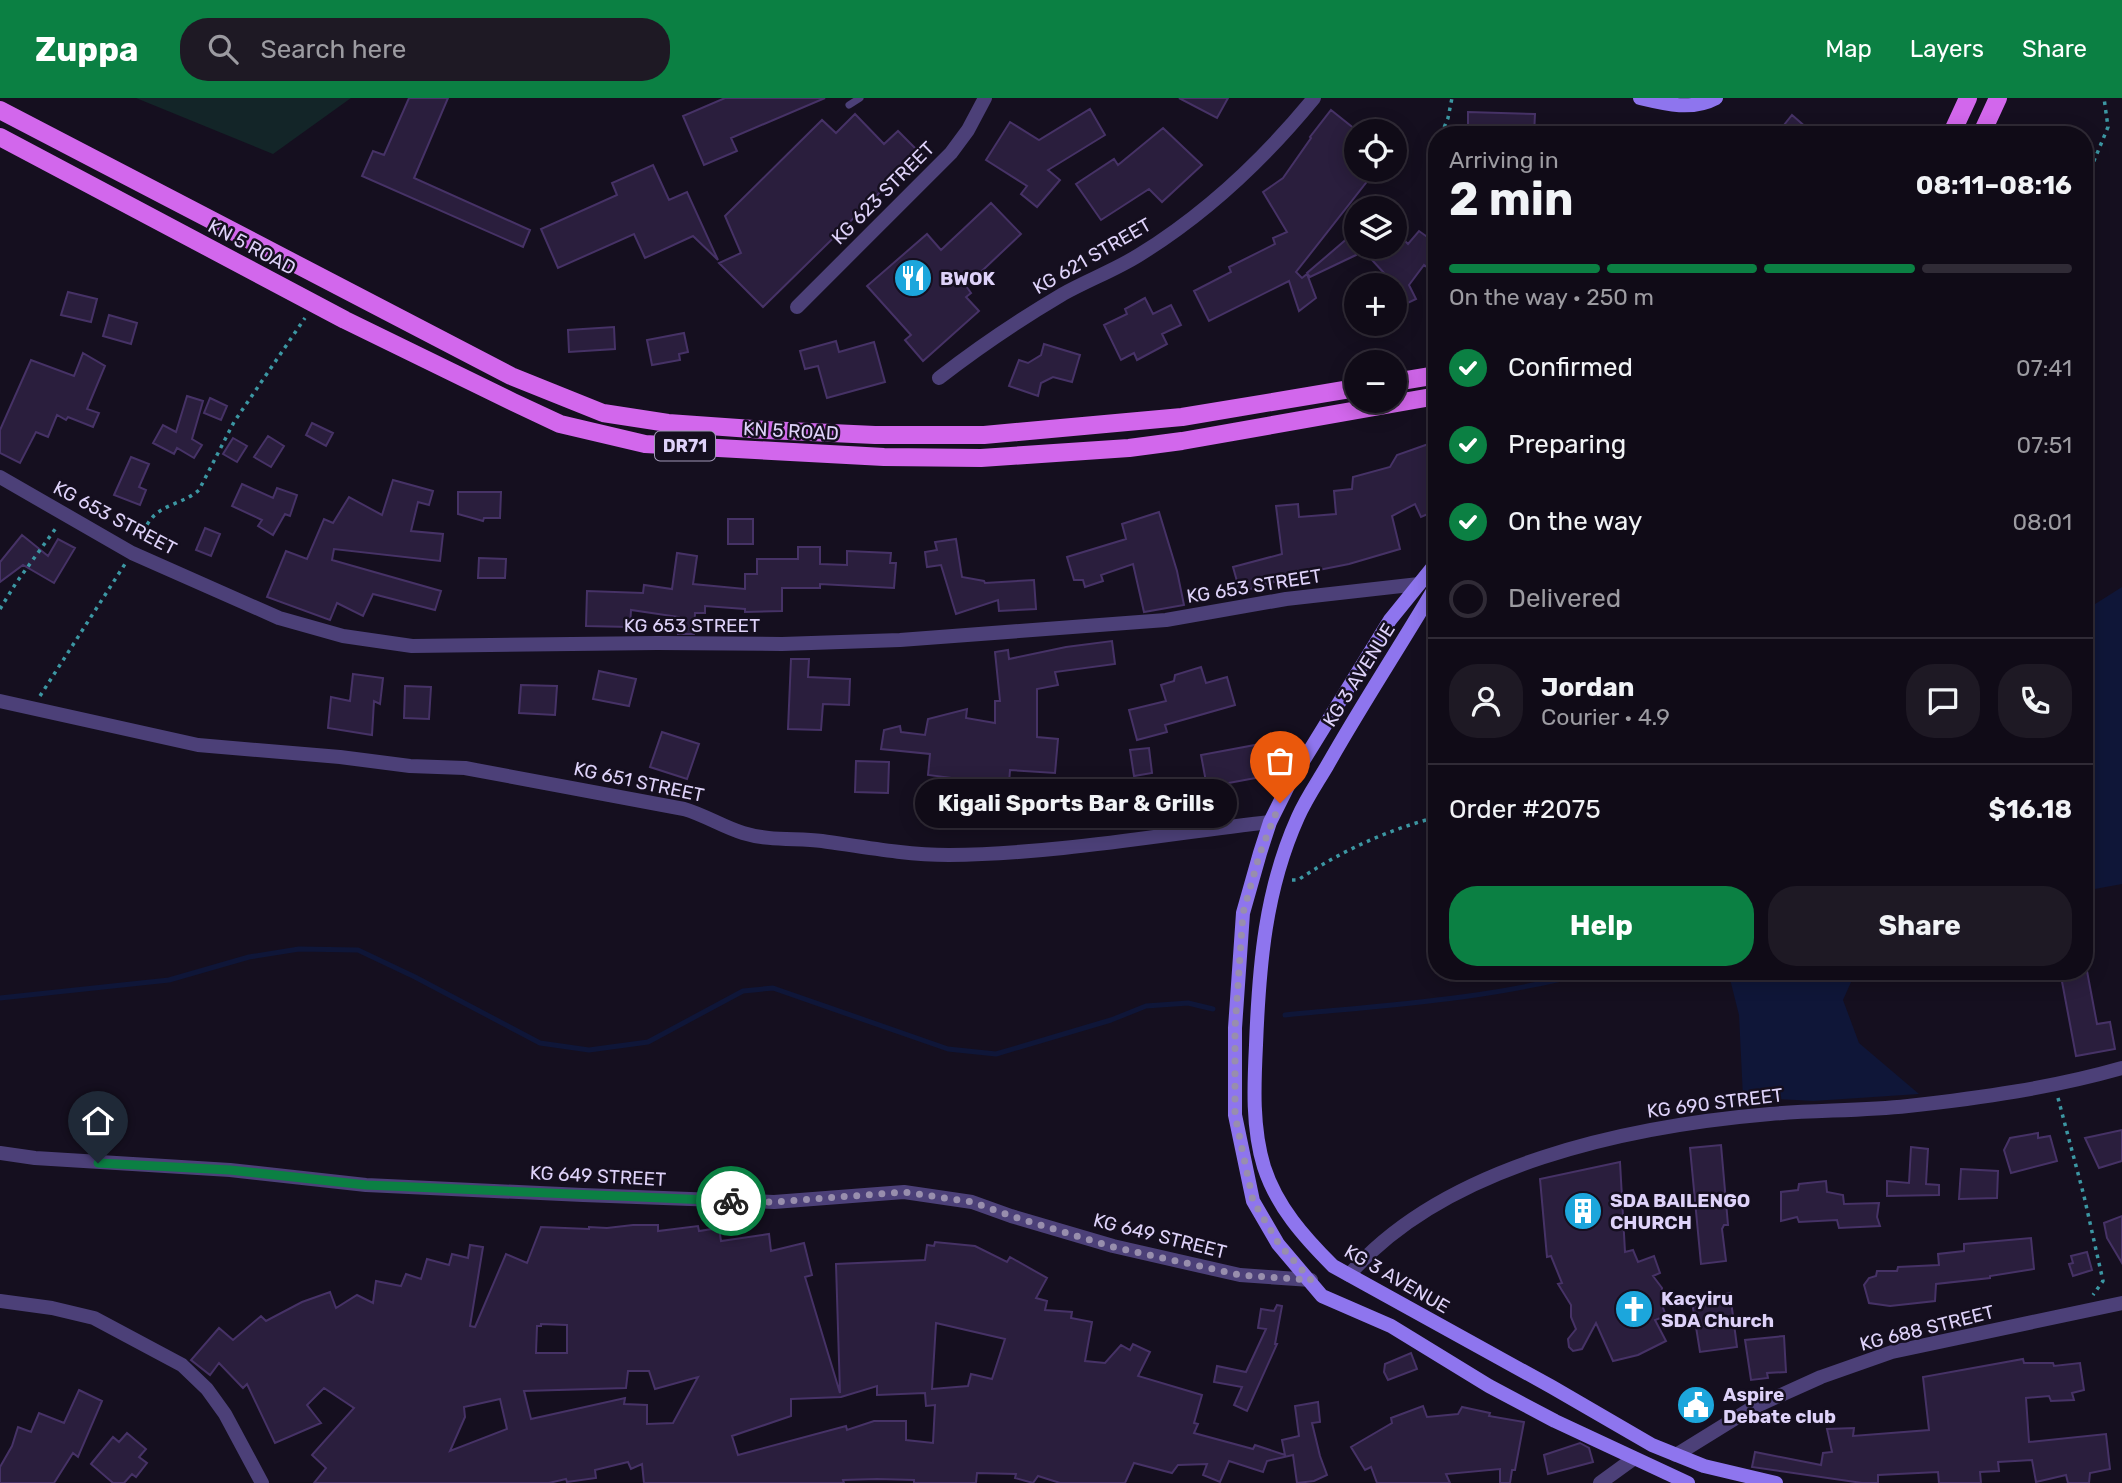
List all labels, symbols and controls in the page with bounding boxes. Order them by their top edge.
search box [180,18,670,81]
text: Zuppa [35,30,138,69]
icon: search [204,30,242,68]
text: Search here [260,34,406,65]
text: Map [1825,35,1872,63]
text: Layers [1910,35,1984,63]
text: Share [2022,35,2087,63]
map controls [1344,119,1407,413]
button: locate [1344,119,1407,182]
street label: KG 623 STREET [827,137,939,249]
text: Arriving in [1449,146,1559,174]
text: 08:11–08:16 [1916,170,2072,201]
text: 2 min [1449,172,1574,227]
button: layers [1344,196,1407,259]
street label: KG 621 STREET [1029,213,1155,299]
street label: KN 5 ROAD [204,214,300,280]
restaurant icon: BWOK [892,257,934,299]
place label: BWOK [940,267,995,290]
button: + [1344,273,1407,336]
text: On the way · 250 m [1449,283,1654,311]
icon: check [1449,349,1487,387]
button: − [1344,350,1407,413]
text: Confirmed [1508,352,1633,383]
text: 07:41 [2016,354,2072,382]
street label: KN 5 ROAD [742,417,840,445]
icon: check [1449,426,1487,464]
text: Preparing [1508,429,1626,460]
text: 07:51 [2017,431,2072,459]
road number: DR71 [655,432,715,460]
street label: KG 653 STREET [49,476,181,560]
icon: check [1449,503,1487,541]
text: On the way [1508,506,1642,537]
text: 08:01 [2012,508,2072,536]
street label: KG 653 STREET [1185,564,1323,608]
text: Delivered [1508,583,1621,614]
street label: KG 653 STREET [624,614,760,637]
street label: KG 3 AVENUE [1318,619,1400,731]
button: person [1449,664,1523,738]
button: chat [1906,664,1980,738]
button: phone [1998,664,2072,738]
text: Jordan [1541,672,1634,703]
text: Courier · 4.9 [1541,703,1670,731]
pin [1250,731,1310,803]
icon: bag [1261,742,1299,780]
street label: KG 651 STREET [572,757,706,807]
callout: Kigali Sports Bar & Grills [916,778,1238,828]
text: Kigali Sports Bar & Grills [938,789,1214,817]
text: Order #2075 [1449,794,1601,825]
text: $16.18 [1989,794,2072,825]
button: Help [1449,886,1754,966]
button: Share [1768,886,2072,966]
street label: KG 690 STREET [1646,1083,1784,1123]
pin [68,1091,128,1163]
icon: home [79,1102,117,1140]
street label: KG 649 STREET [529,1161,667,1191]
courier [696,1166,766,1236]
icon: bike [712,1182,750,1220]
place label: SDA BAILENGO CHURCH [1610,1189,1750,1234]
building icon: SDA BAILENGO CHURCH [1562,1190,1604,1232]
street label: KG 649 STREET [1091,1208,1229,1264]
street label: KG 3 AVENUE [1340,1240,1454,1318]
place label: Kacyiru SDA Church [1661,1287,1774,1332]
church icon: Kacyiru SDA Church [1613,1288,1655,1330]
street label: KG 688 STREET [1857,1300,1997,1356]
place label: Aspire Debate club [1723,1383,1836,1428]
public building icon: Aspire Debate club [1675,1384,1717,1426]

